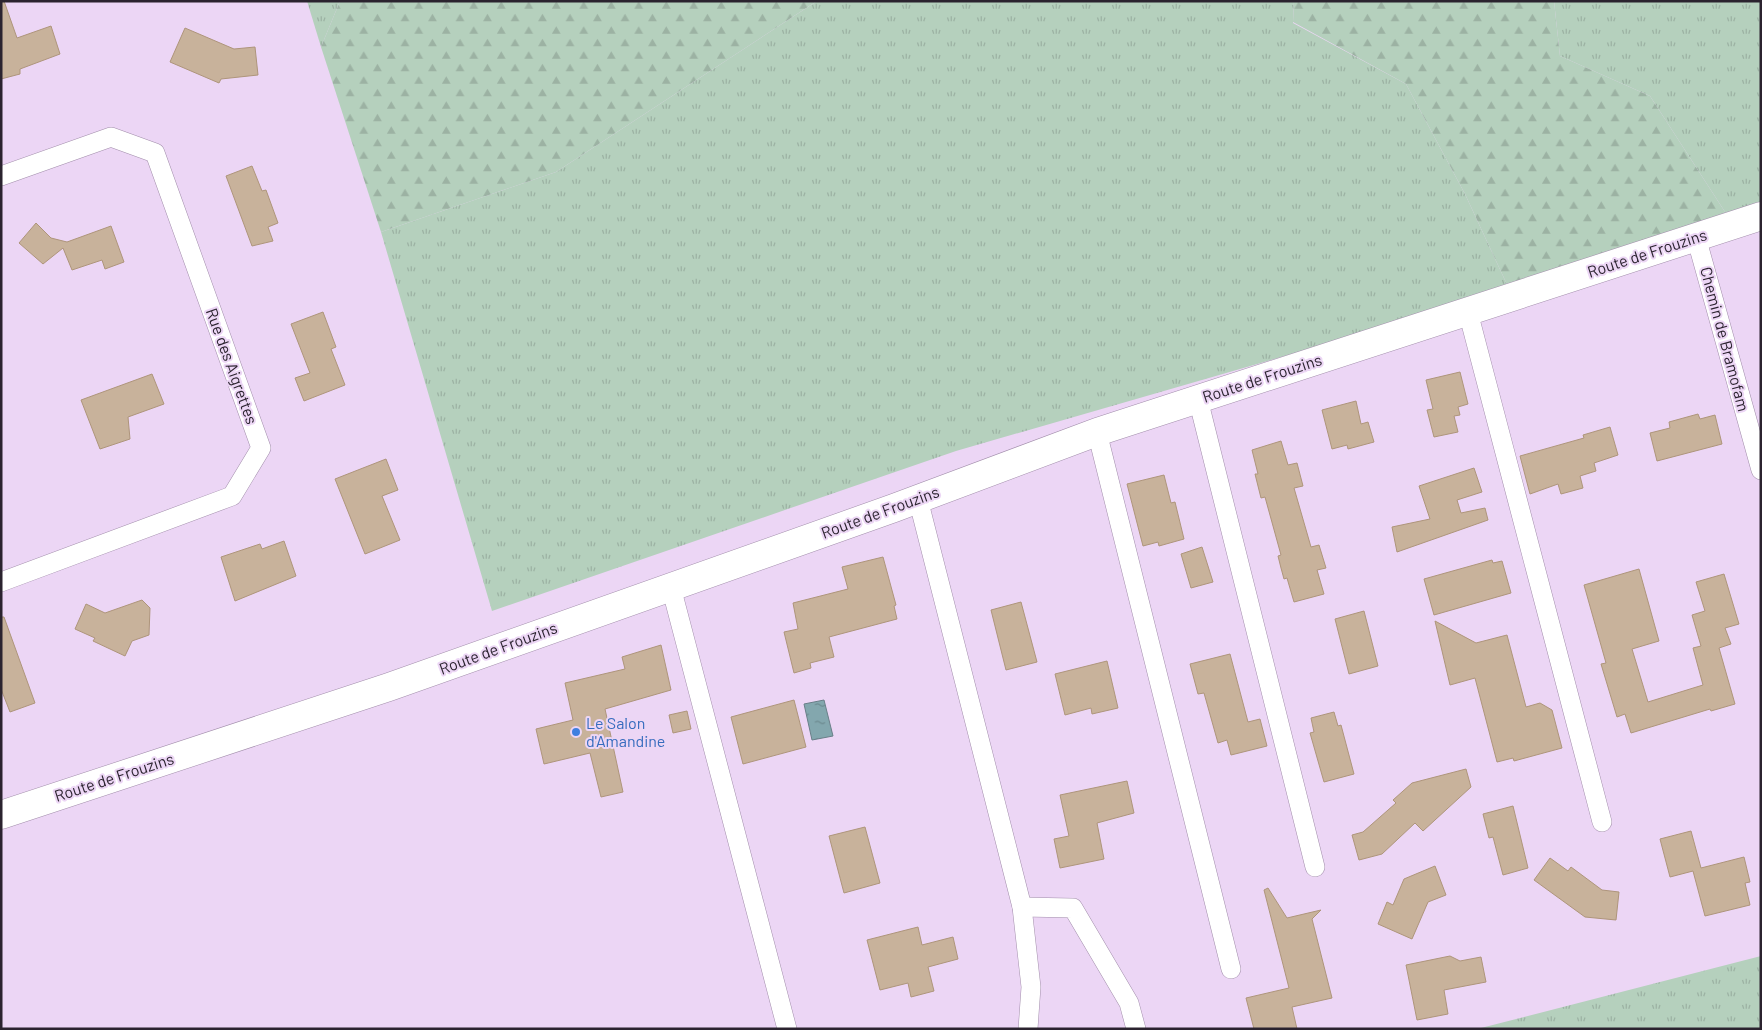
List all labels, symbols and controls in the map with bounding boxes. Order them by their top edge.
street label: Route de Frouzins [1585,224,1709,281]
street label: Chemin de Bramofam [1697,264,1754,413]
street label: Rue des Aigrettes [203,305,262,426]
street label: Route de Frouzins [1200,349,1324,406]
street label: Route de Frouzins [818,481,941,542]
street label: Route de Frouzins [436,617,559,678]
place label: Le Salon d'Amandine [586,713,665,750]
marker: Le Salon d'Amandine [570,726,582,738]
street label: Route de Frouzins [52,748,176,805]

